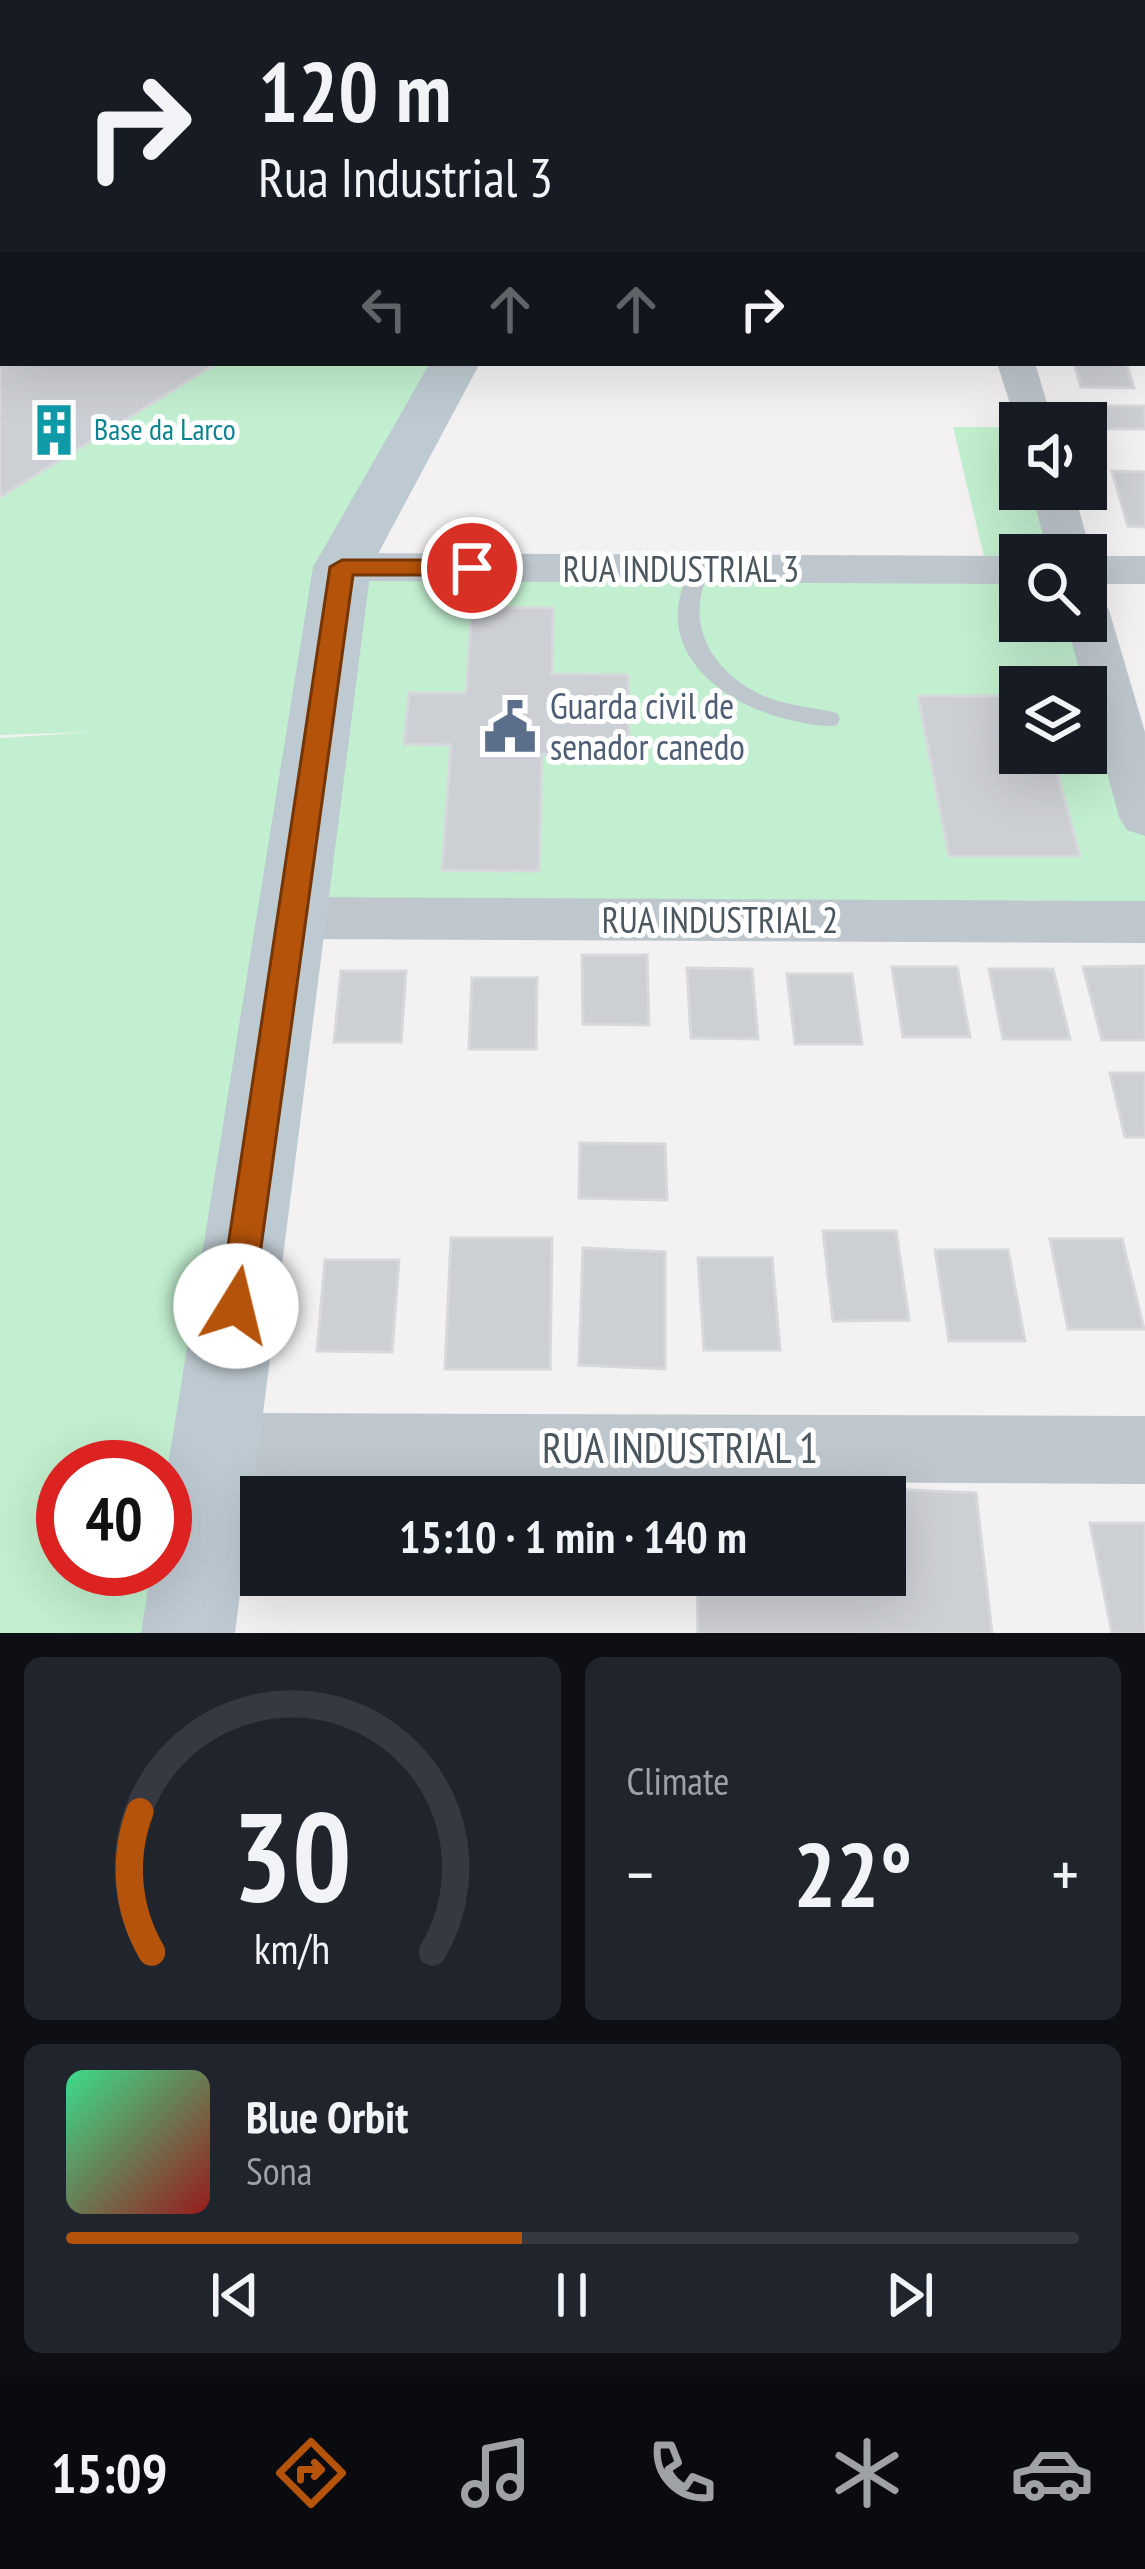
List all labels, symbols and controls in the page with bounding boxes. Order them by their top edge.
text: 120 m [258,36,451,145]
icon: right [60,48,216,204]
text: Rua Industrial 3 [258,142,553,212]
icon: left [351,276,417,342]
icon: ahead [477,276,543,342]
icon: ahead [603,276,669,342]
icon: right [729,276,795,342]
building icon: Base da Larco [25,401,83,459]
map controls [999,402,1107,774]
button: sound [999,402,1107,510]
place label: Base da Larco [94,409,236,448]
pin [421,517,523,619]
button: search [999,534,1107,642]
icon: arrive [439,535,505,601]
street label: RUA INDUSTRIAL 3 [563,545,799,592]
button: layers [999,666,1107,774]
place label: Guarda civil de senador canedo [550,682,745,770]
public building icon: Guarda civil de senador canedo [481,698,539,756]
street label: RUA INDUSTRIAL 2 [602,896,838,943]
position arrow [173,1243,299,1369]
street label: RUA INDUSTRIAL 1 [542,1420,818,1475]
speed limit sign: 40 [36,1440,192,1596]
text: 15:10 · 1 min · 140 m [399,1507,747,1565]
text: Climate [627,1755,729,1806]
text: 30 [233,1774,352,1935]
text: 22° [793,1815,912,1932]
text: − [627,1831,654,1916]
text: + [1052,1831,1079,1916]
text: km/h [254,1919,330,1975]
text: Blue Orbit [246,2087,408,2145]
text: Sona [246,2145,312,2196]
icon: previous [202,2262,268,2328]
icon: pause [539,2262,605,2328]
icon: next [877,2262,943,2328]
icon: directions [269,2431,353,2515]
icon: music [454,2431,538,2515]
icon: phone [640,2431,724,2515]
icon: climate [825,2431,909,2515]
icon: car [1010,2431,1094,2515]
text: 15:09 [51,2438,167,2508]

